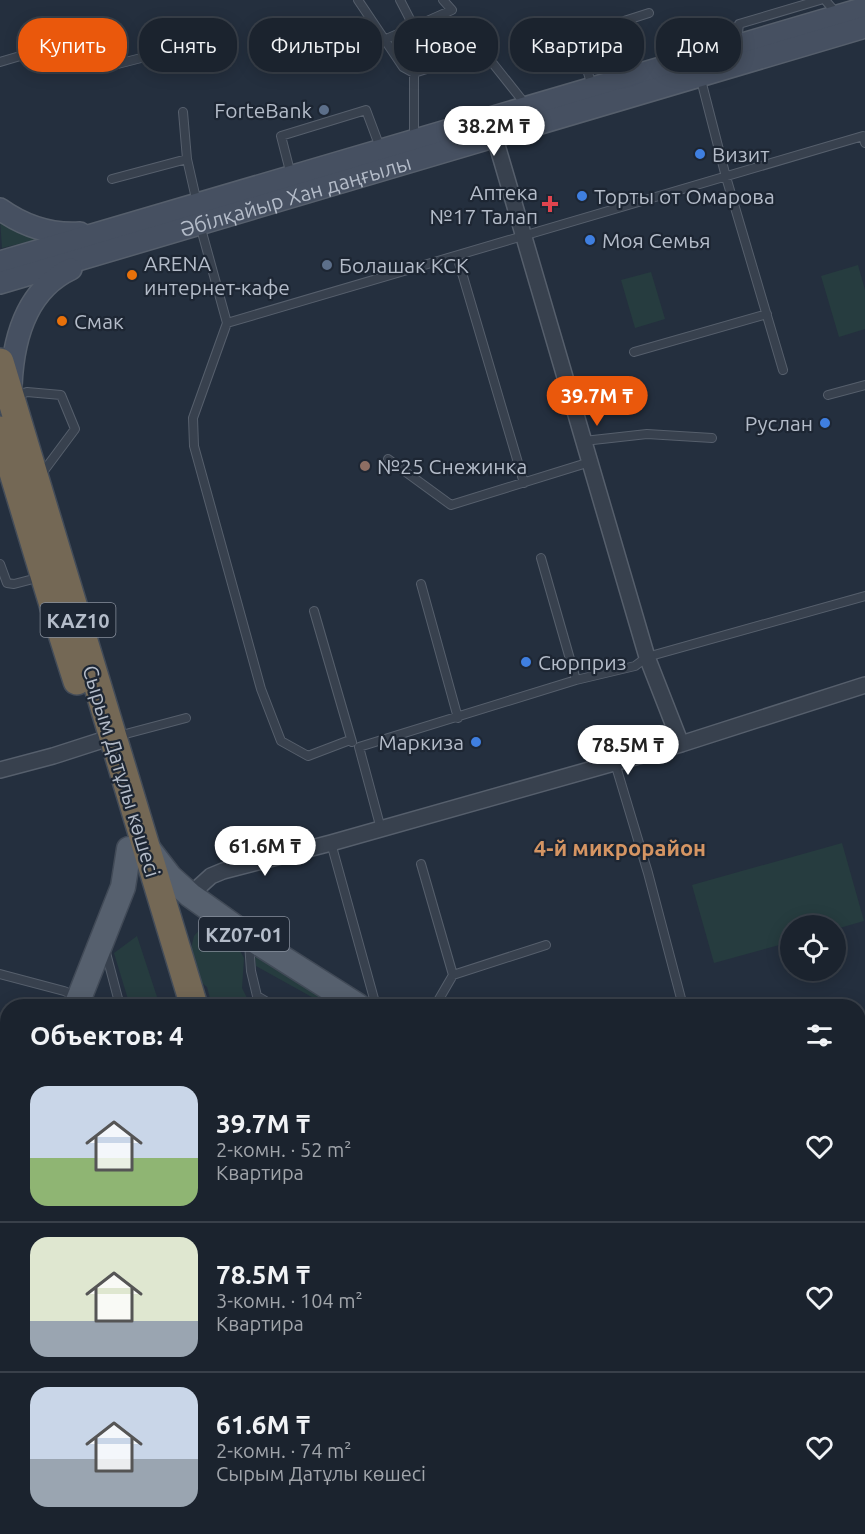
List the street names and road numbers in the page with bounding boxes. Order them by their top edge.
street label: Әбілқайыр Хан даңғылы [177,150,414,241]
road number: KAZ10 [40,603,116,637]
street label: Сырым Датұлы көшесі [78,662,166,880]
road number: KZ07-01 [199,917,289,951]

